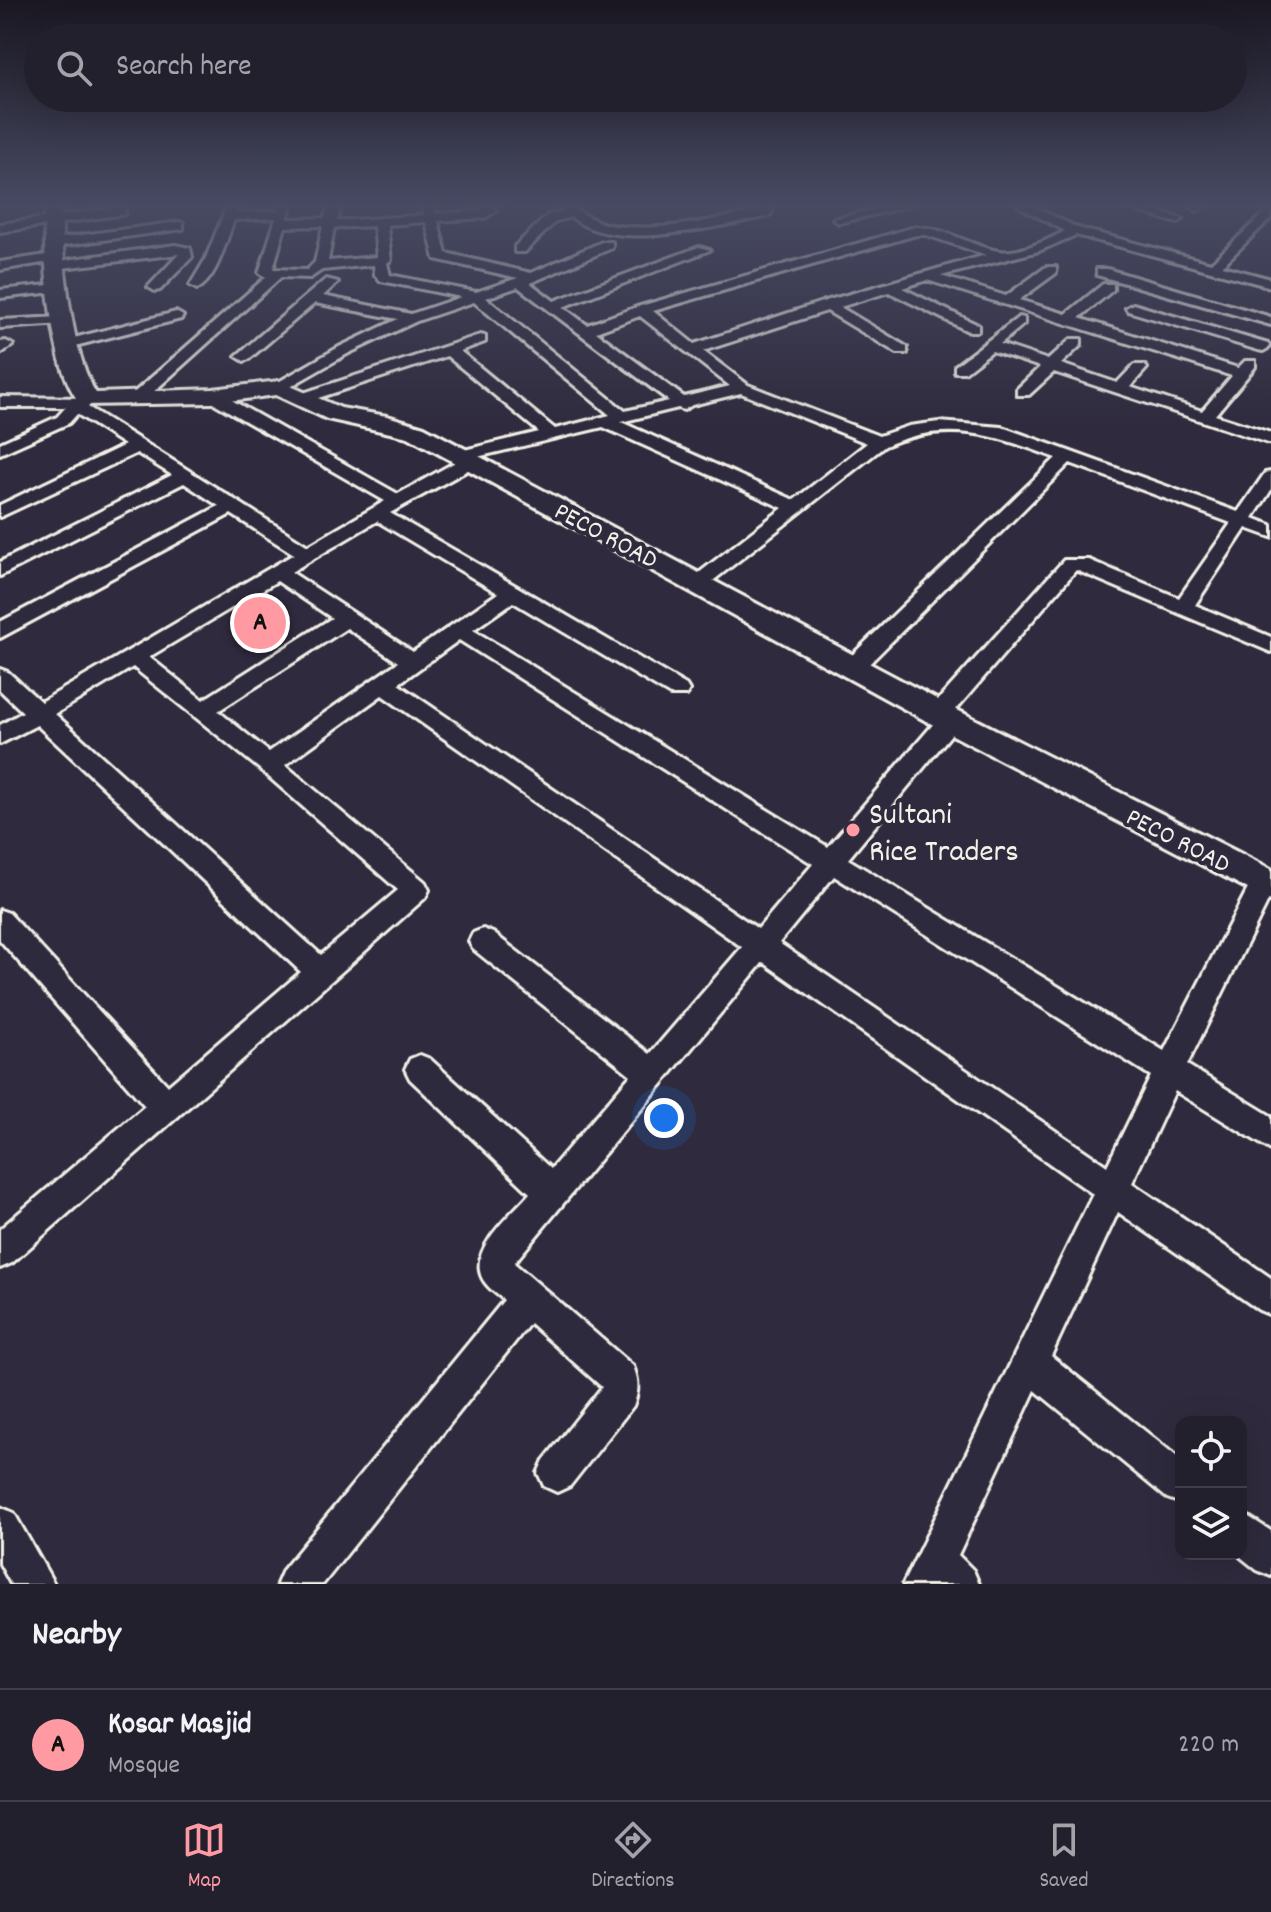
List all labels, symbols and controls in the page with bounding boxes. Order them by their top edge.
search box [24,24,1247,112]
icon: search [52,46,96,90]
text: Search here [116,47,252,90]
street label: PECO ROAD [547,494,664,580]
pin: A [234,593,286,653]
place label: Sultani Rice Traders [869,794,1019,877]
street label: PECO ROAD [1119,800,1236,884]
marker: Sultani Rice Traders [844,821,862,839]
your location [644,1098,684,1138]
map controls [1175,1416,1247,1560]
button: locate [1175,1416,1247,1488]
button: layers [1175,1488,1247,1560]
text: Nearby [32,1612,121,1661]
text: Kosar Masjid [108,1705,252,1748]
text: A [51,1727,65,1764]
text: 220 m [1178,1727,1239,1764]
text: Mosque [108,1748,180,1785]
tab: Map [182,1818,226,1897]
tab: Directions [591,1818,675,1897]
tab: Saved [1039,1818,1089,1897]

